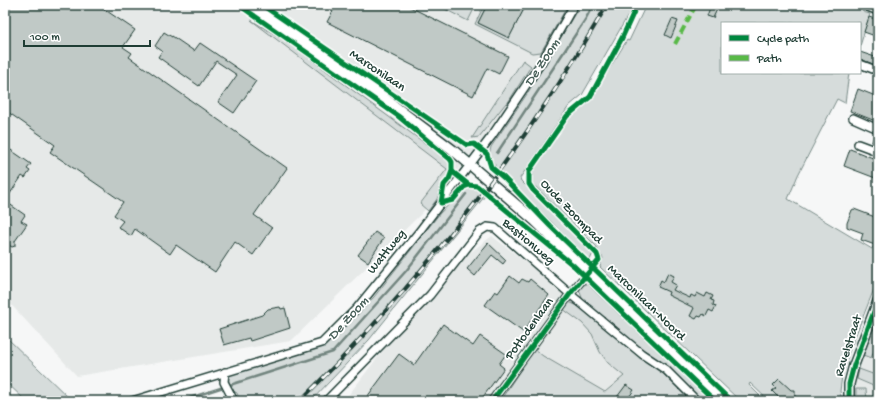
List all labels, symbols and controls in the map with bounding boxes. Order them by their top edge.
scale bar [24,22,150,48]
legend [721,22,861,74]
text: 100 m [29,31,60,45]
text: Cycle path [757,33,810,47]
water label: De Zoom [521,36,565,90]
street label: Marconilaan [346,47,409,96]
text: Path [756,53,782,67]
street label: Oude Zoompad [537,177,606,248]
street label: Bastionweg [498,215,557,268]
street label: Wattweg [364,227,410,277]
street label: Marconilaan-Noord [604,262,689,345]
water label: De Zoom [325,294,373,344]
street label: Potlodenlaan [502,294,558,364]
street label: Ravelstraat [832,312,867,379]

